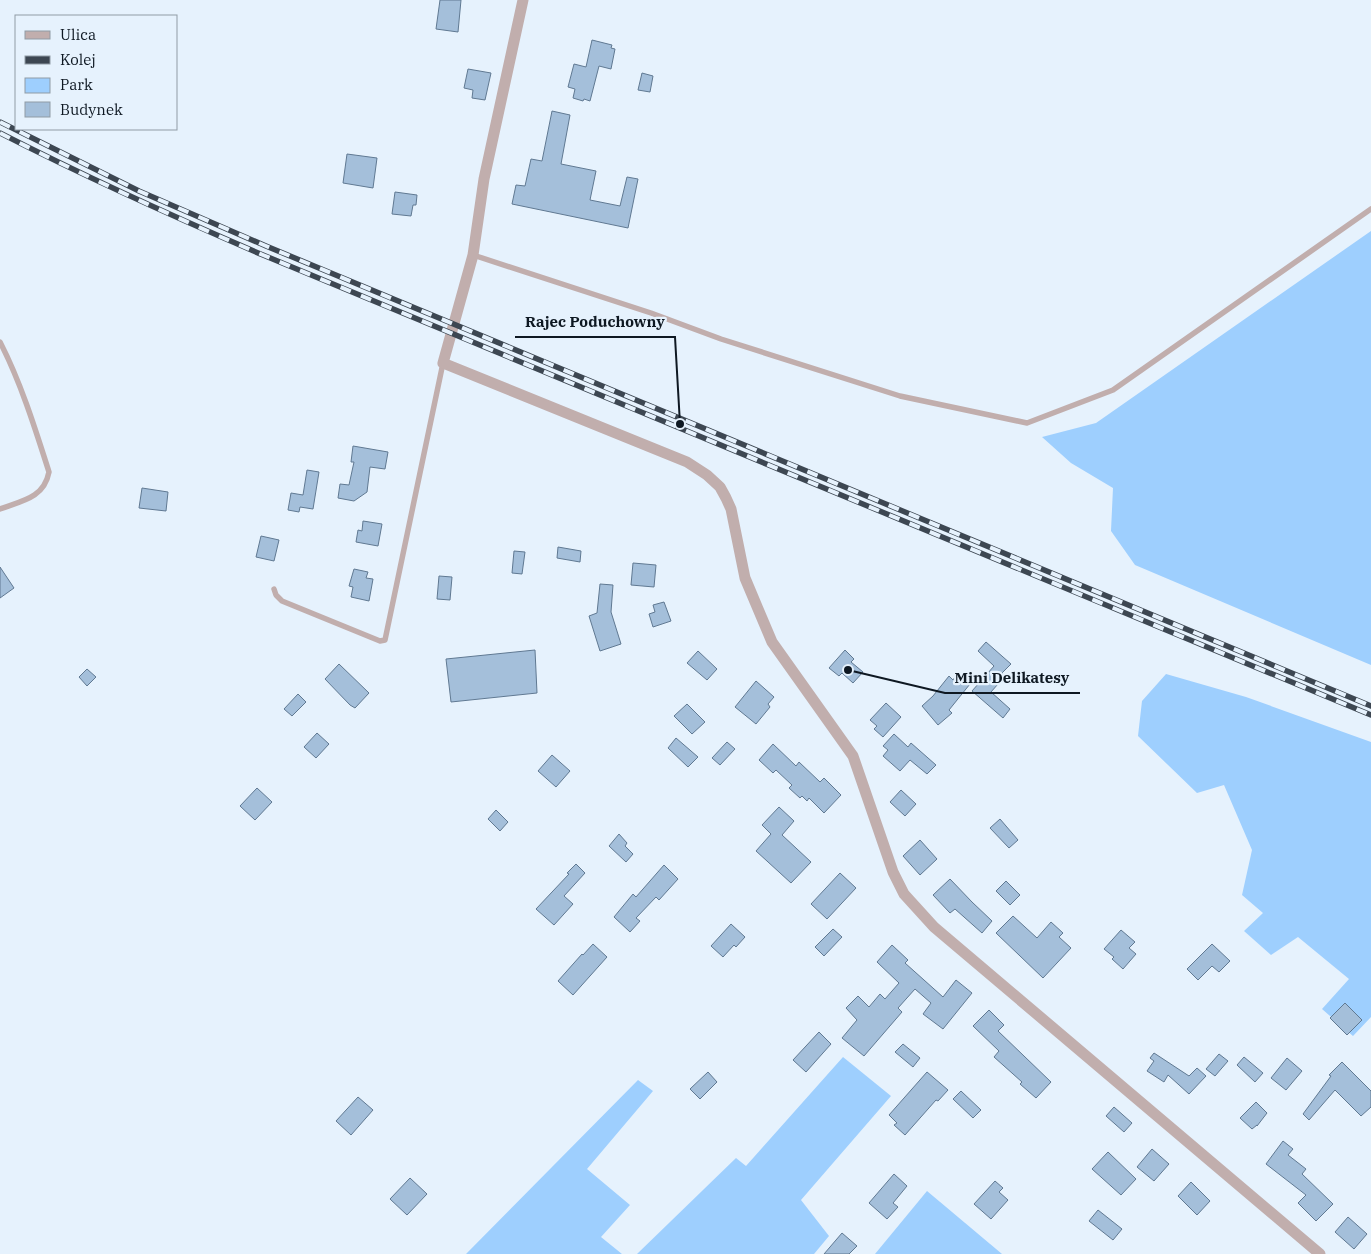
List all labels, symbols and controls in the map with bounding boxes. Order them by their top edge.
legend [15,15,178,130]
text: Ulica [60,25,96,44]
text: Kolej [60,50,96,69]
text: Park [60,75,93,94]
text: Budynek [60,100,123,119]
callout: Rajec Poduchowny [515,307,675,337]
text: Rajec Poduchowny [525,312,665,331]
callout: Mini Delikatesy [945,663,1080,693]
text: Mini Delikatesy [955,668,1070,687]

